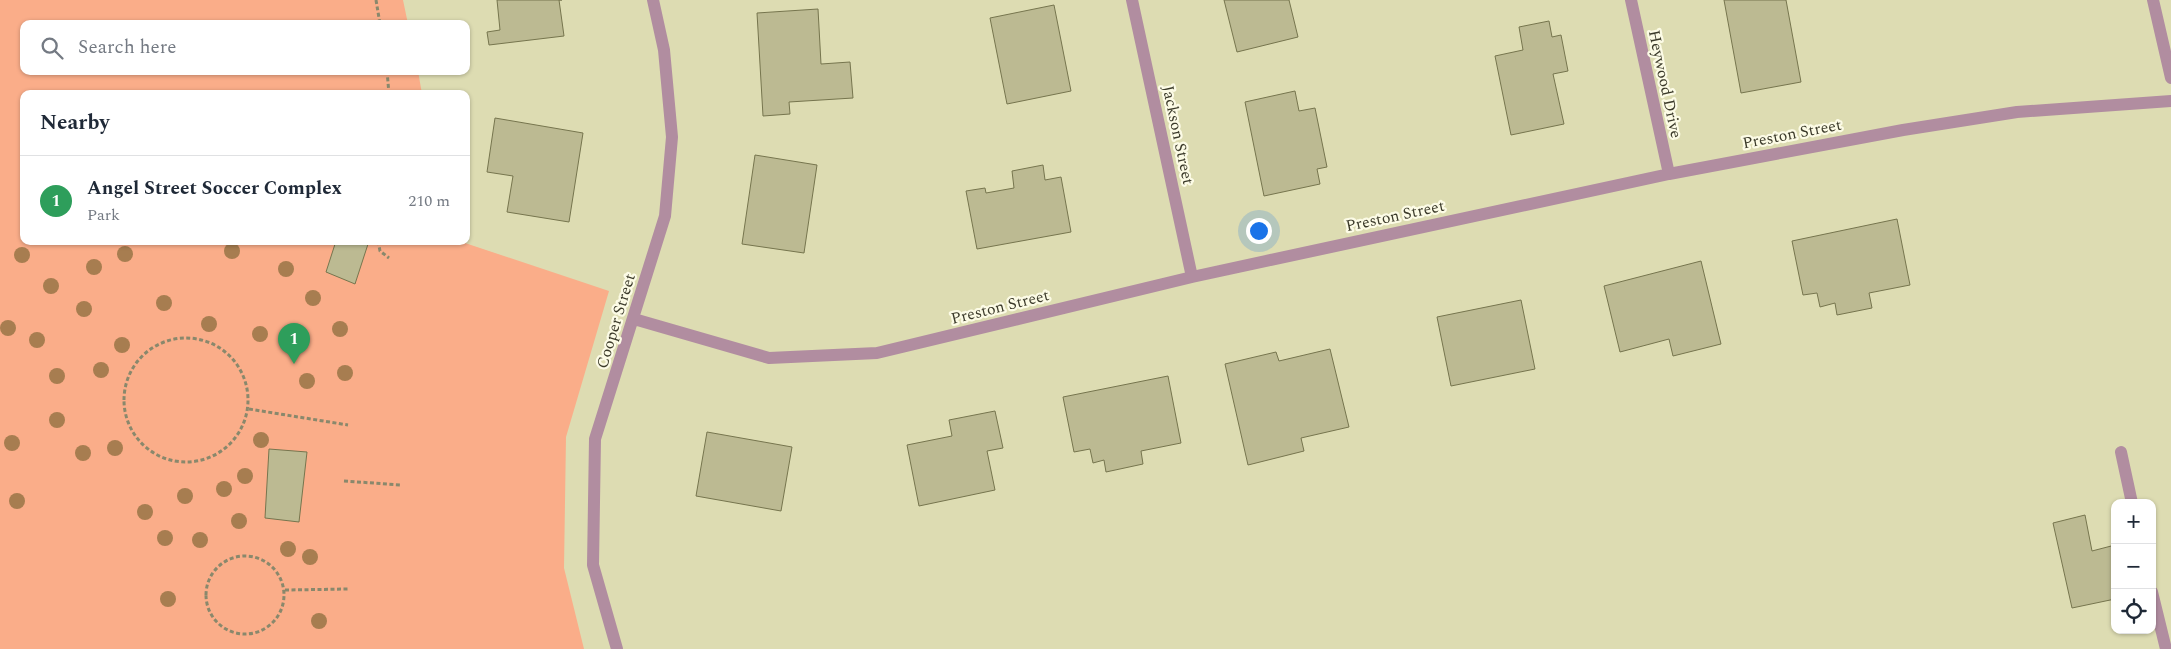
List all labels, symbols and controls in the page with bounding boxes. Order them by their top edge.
search box [20,20,470,75]
street label: Heywood Drive [1642,28,1688,140]
text: Search here [78,33,177,62]
icon: search [38,34,66,62]
street label: Jackson Street [1156,83,1200,187]
text: Nearby [40,107,110,139]
street label: Preston Street [1740,113,1844,155]
text: Angel Street Soccer Complex [87,174,342,203]
text: 1 [52,189,60,213]
text: 210 m [408,189,450,213]
street label: Preston Street [1343,194,1447,238]
text: Park [87,203,120,227]
your location [1246,218,1272,244]
street label: Cooper Street [590,270,642,371]
street label: Preston Street [948,283,1052,331]
pin: 1 [278,323,310,364]
map controls [2111,499,2156,634]
button: + [2111,499,2156,544]
button: − [2111,544,2156,589]
button: locate [2111,589,2156,634]

